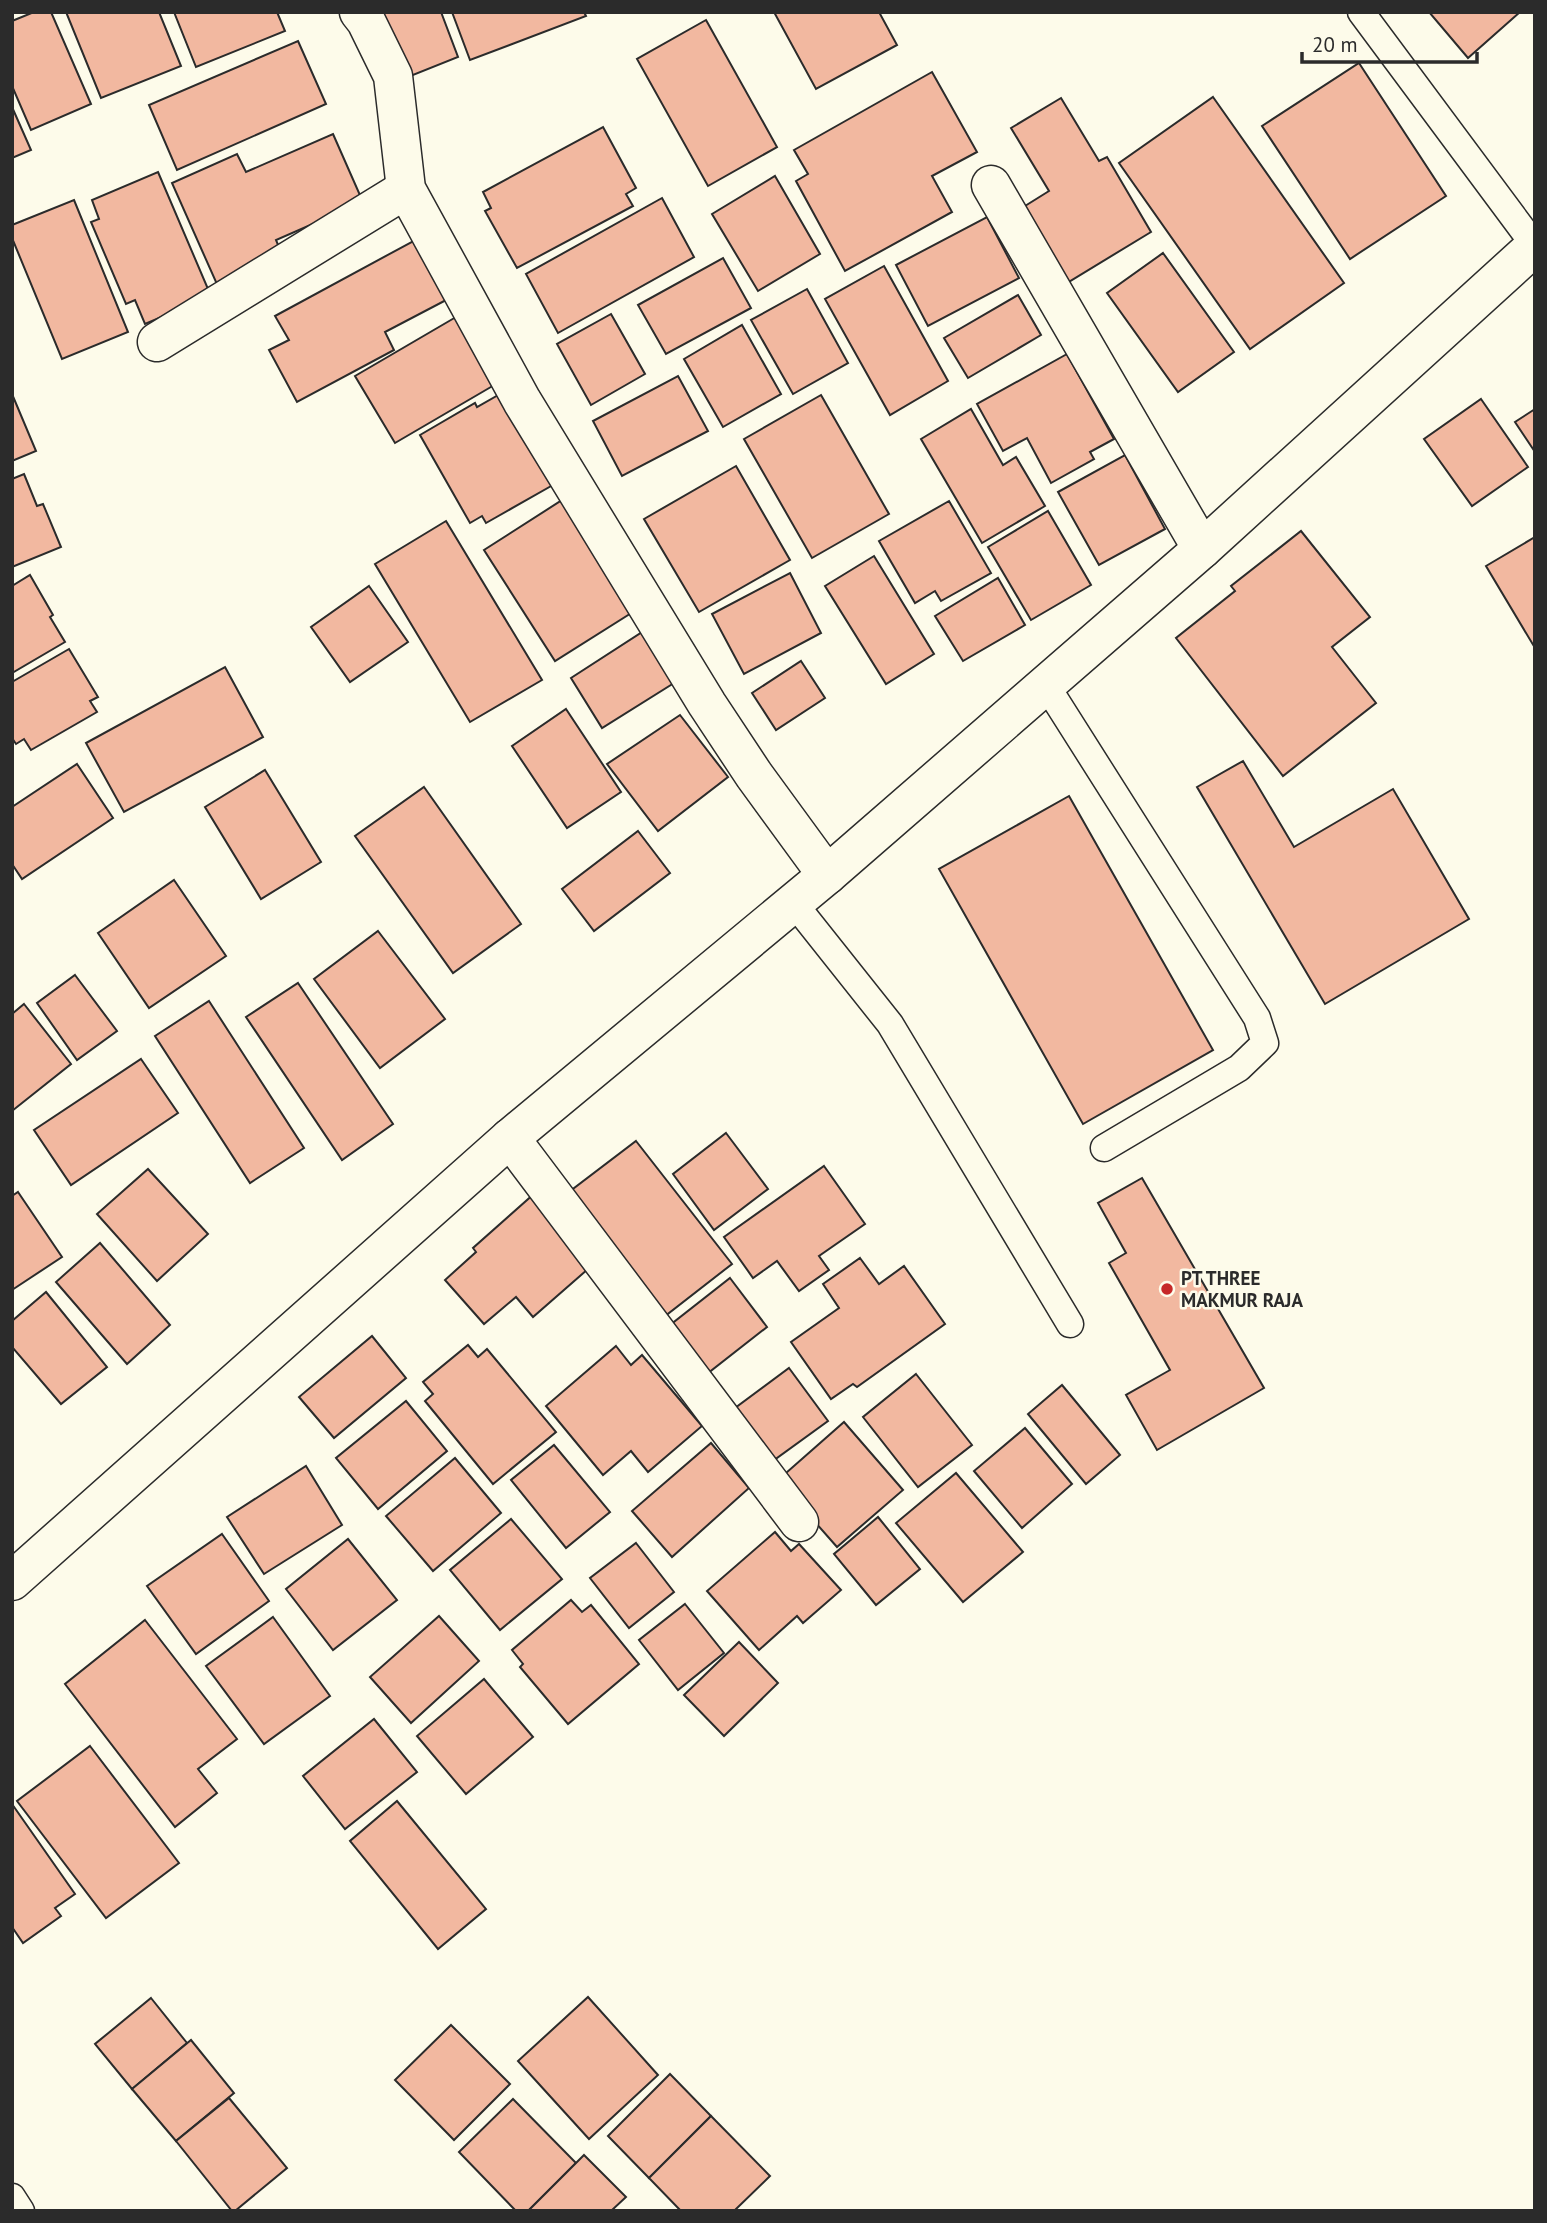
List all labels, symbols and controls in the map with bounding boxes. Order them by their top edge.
scale bar [1302,21,1477,65]
text: 20 m [1312,31,1358,58]
place label: PT THREE MAKMUR RAJA [1181,1266,1303,1312]
marker: PT THREE MAKMUR RAJA [1159,1281,1175,1297]

